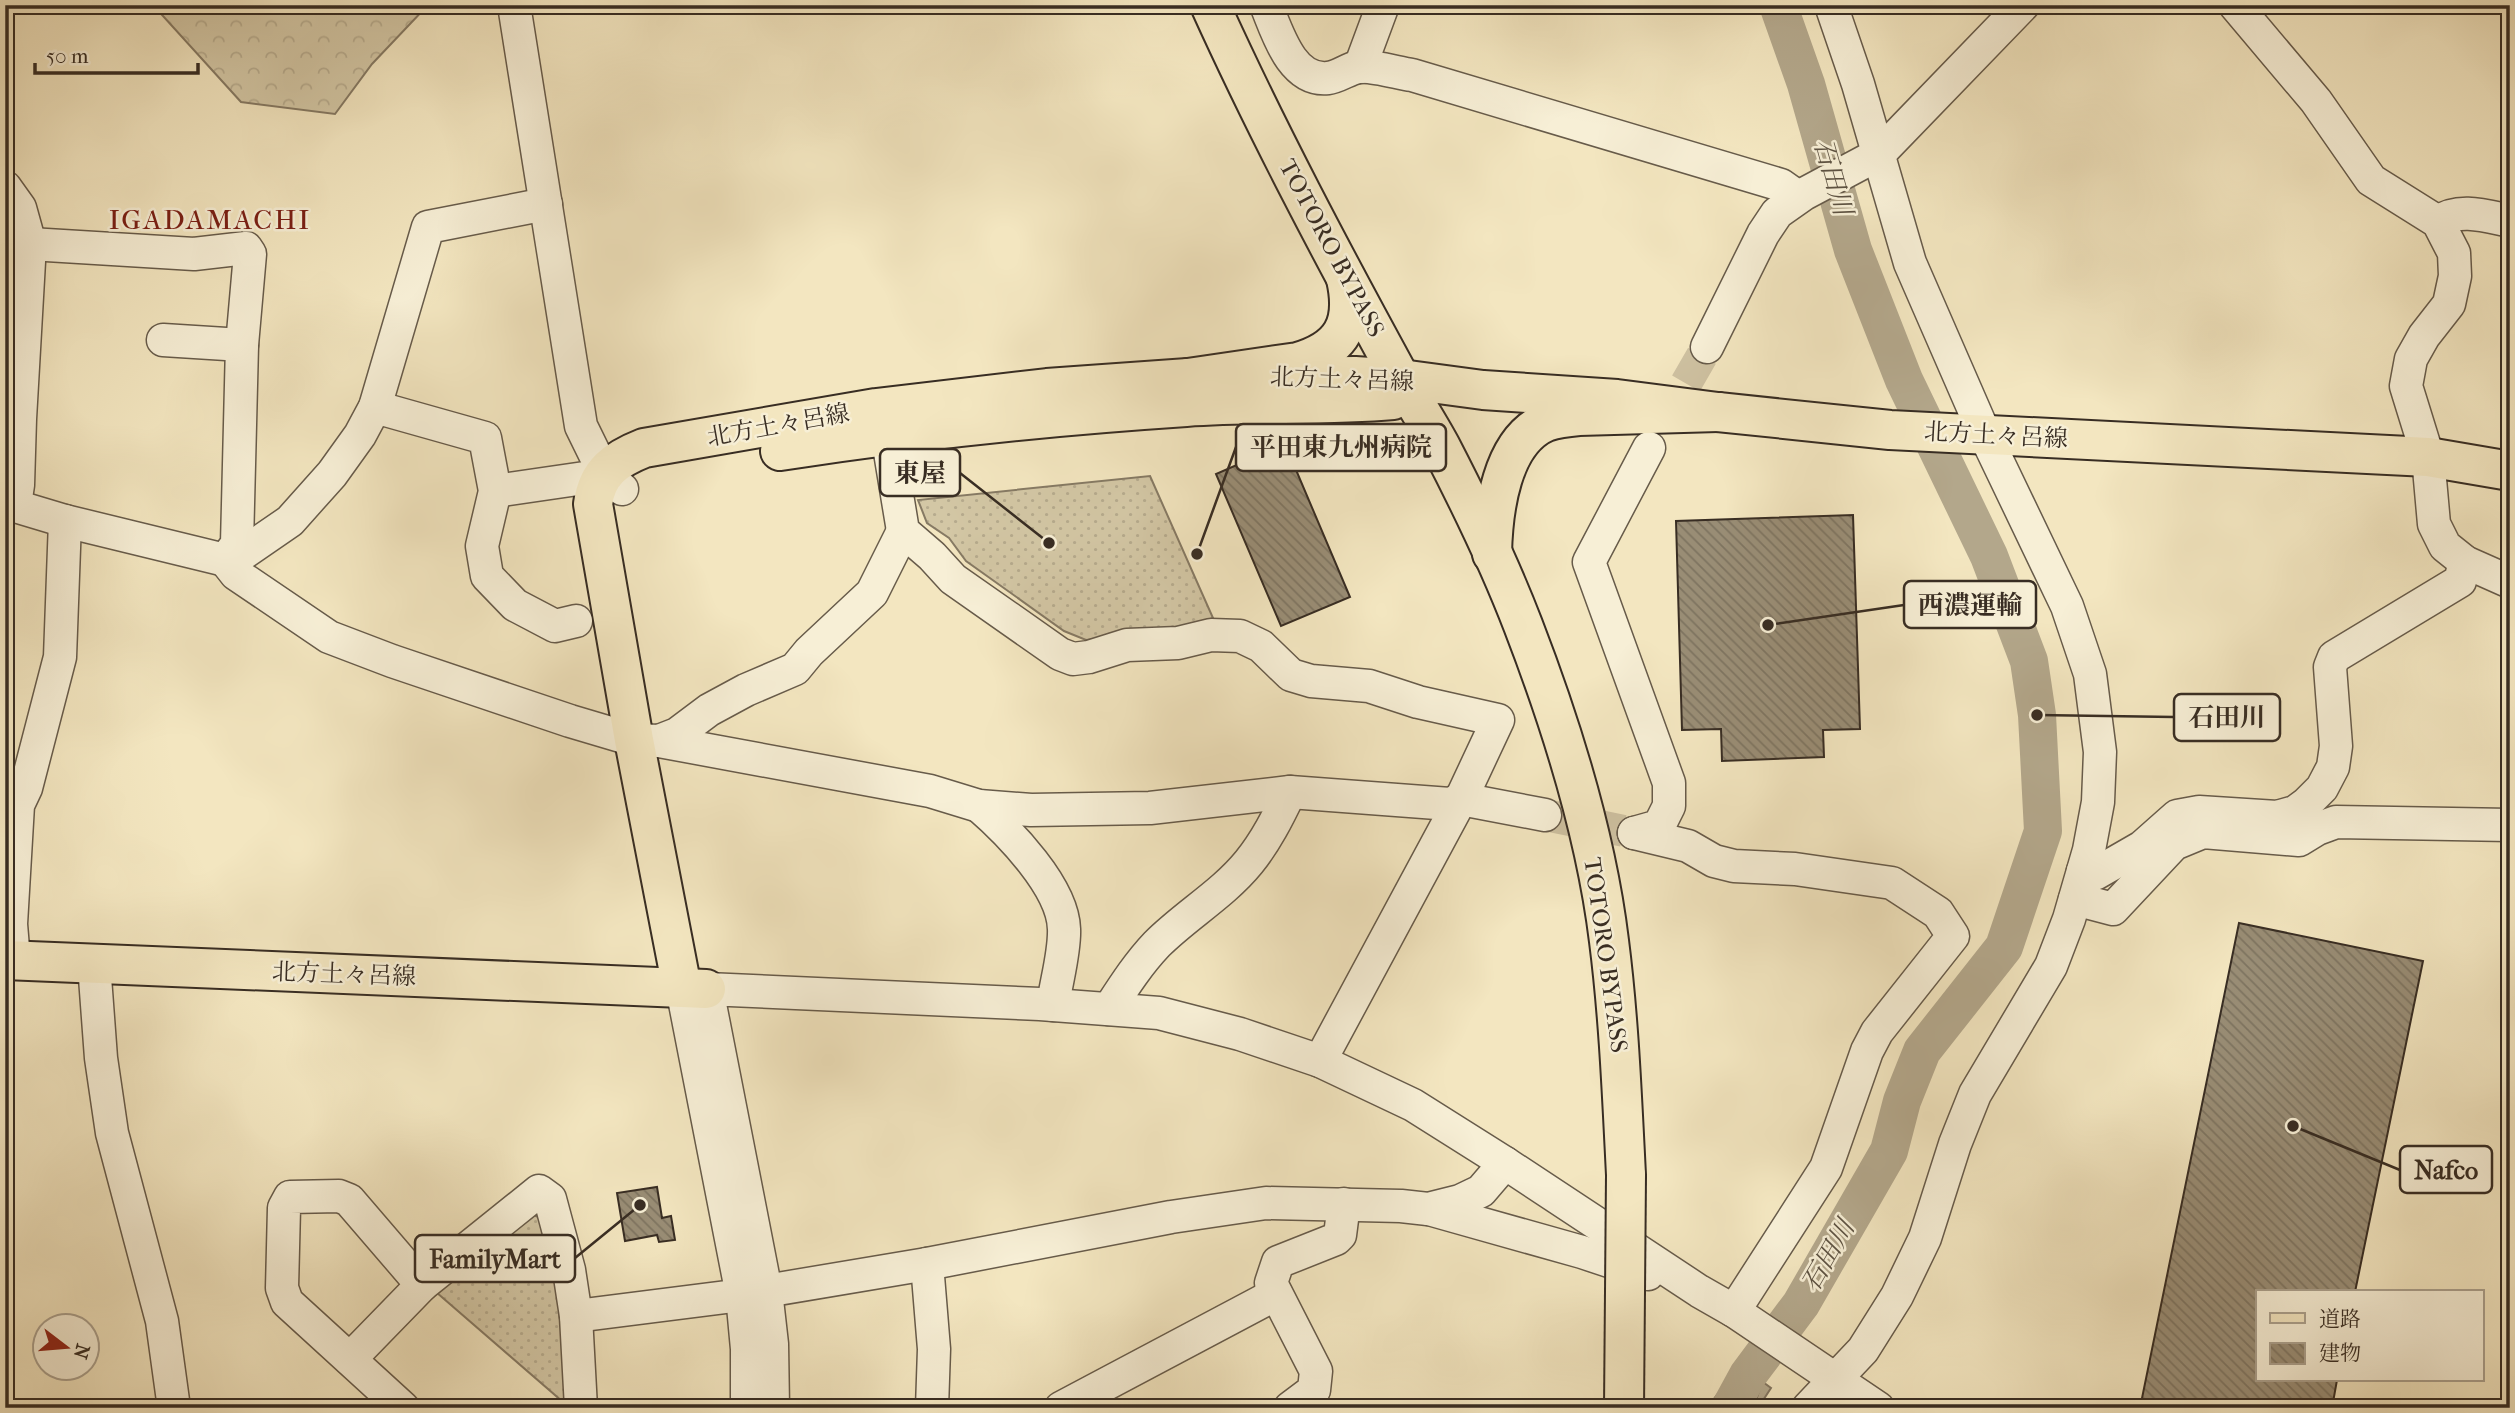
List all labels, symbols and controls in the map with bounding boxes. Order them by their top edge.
scale bar [35,32,198,76]
text: 50 m [46,44,89,68]
water label: 石田川 [1807,135,1859,222]
street label: TOTORO BYPASS [1273,154,1391,342]
district label: IGADAMACHI [109,203,311,236]
street label: 北方土々呂線 [1270,362,1414,396]
street label: 北方土々呂線 [705,399,851,451]
street label: 北方土々呂線 [1923,417,2069,453]
callout: 平田東九州病院 [1236,424,1446,471]
text: 平田東九州病院 [1250,432,1432,463]
callout: 東屋 [880,449,960,496]
text: 東屋 [894,458,946,489]
callout: 西濃運輸 [1904,581,2036,628]
text: 西濃運輸 [1918,590,2022,621]
callout: 石田川 [2174,694,2280,741]
text: 石田川 [2188,702,2266,733]
street label: TOTORO BYPASS [1578,856,1634,1054]
street label: 北方土々呂線 [272,957,416,991]
callout: Nafco [2400,1146,2492,1193]
text: Nafco [2414,1155,2478,1186]
water label: 石田川 [1795,1212,1862,1298]
callout: FamilyMart [415,1235,575,1282]
text: FamilyMart [428,1244,561,1275]
legend [2256,1290,2484,1382]
text: 道路 [2319,1307,2361,1331]
north arrow [32,1312,102,1382]
text: N [69,1341,94,1362]
text: 建物 [2319,1341,2361,1365]

